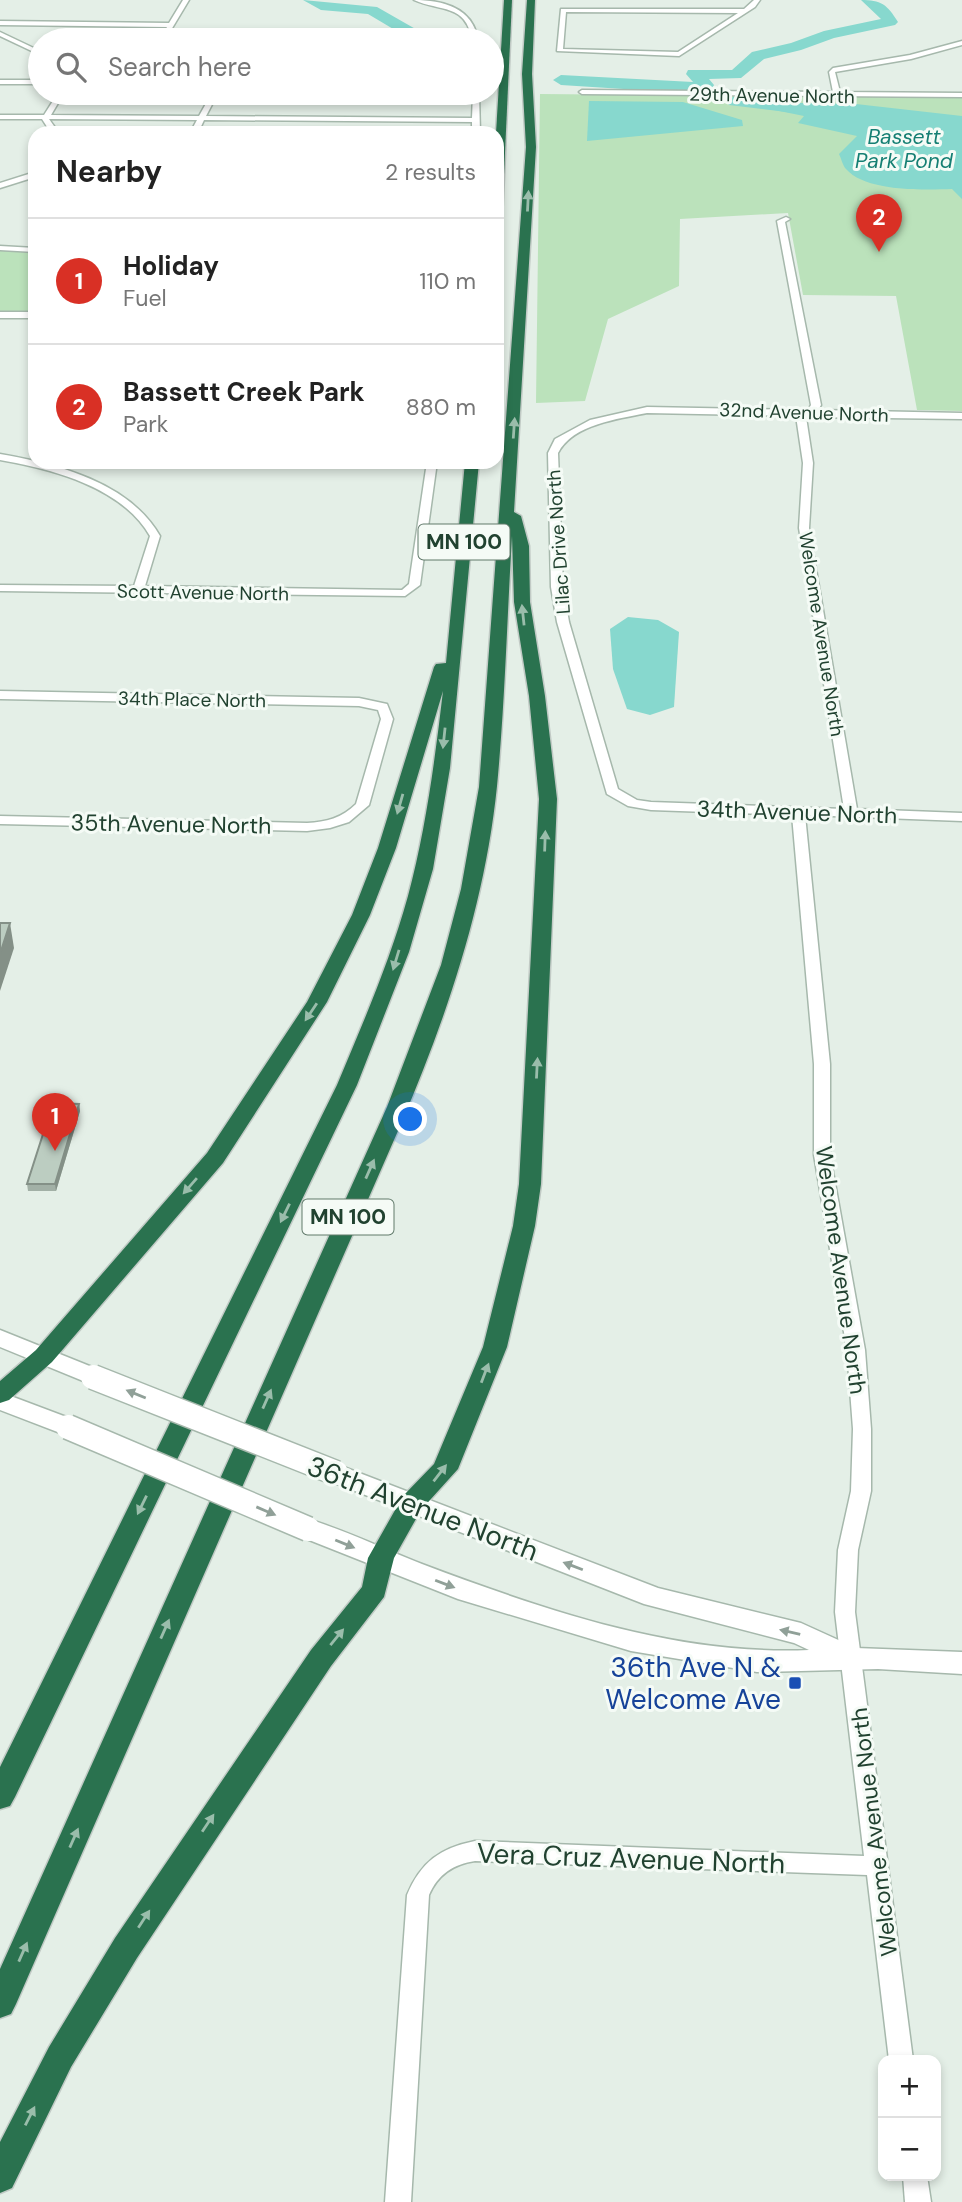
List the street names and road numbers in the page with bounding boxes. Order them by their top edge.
street label: 29th Avenue North [689,82,855,109]
street label: 32nd Avenue North [719,397,889,428]
street label: Lilac Drive North [541,469,576,615]
road number: MN 100 [419,524,510,560]
street label: Welcome Avenue North [793,530,850,738]
street label: Scott Avenue North [117,578,289,607]
street label: 34th Place North [118,686,266,713]
street label: 34th Avenue North [696,794,898,830]
street label: 35th Avenue North [70,807,272,841]
street label: Welcome Avenue North [809,1144,873,1396]
road number: MN 100 [302,1200,394,1234]
street label: 36th Avenue North [302,1447,544,1570]
street label: Welcome Avenue North [844,1706,904,1958]
street label: Vera Cruz Avenue North [476,1835,786,1882]

